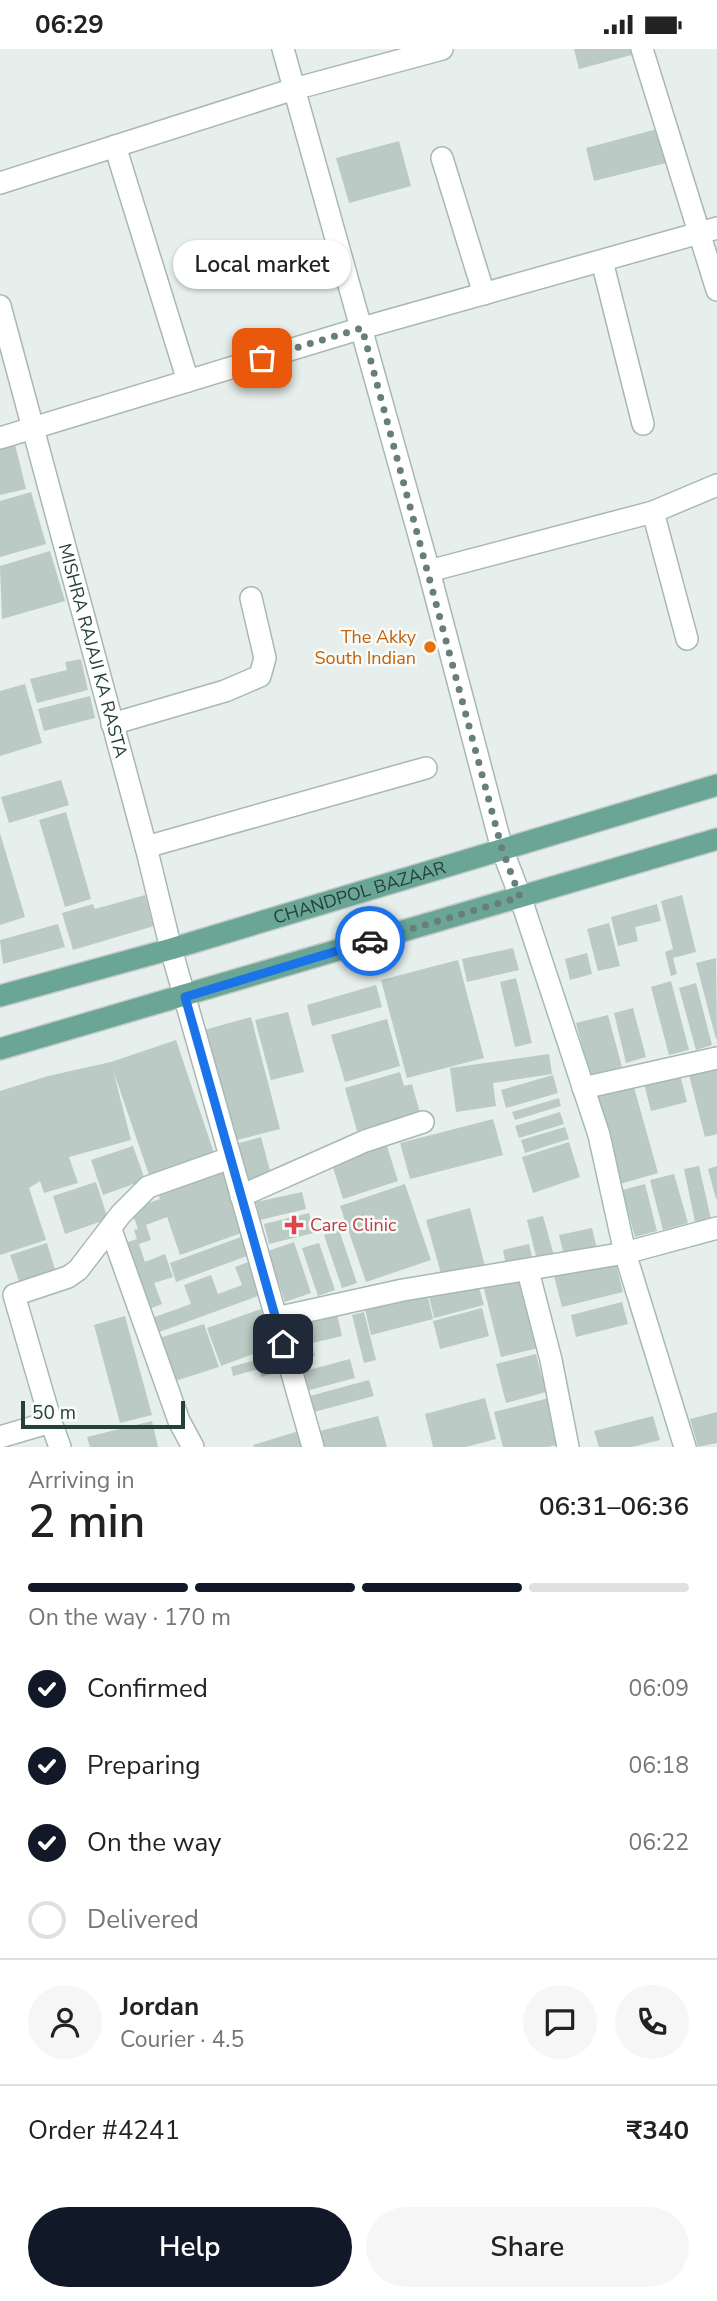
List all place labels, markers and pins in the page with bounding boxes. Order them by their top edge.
callout: Local market [173,239,351,288]
pin [232,328,292,388]
place label: The Akky South Indian [314,625,417,670]
marker: The Akky South Indian [422,639,438,655]
place label: Care Clinic [310,1213,396,1237]
marker: Care Clinic [284,1215,304,1235]
pin [253,1314,313,1374]

